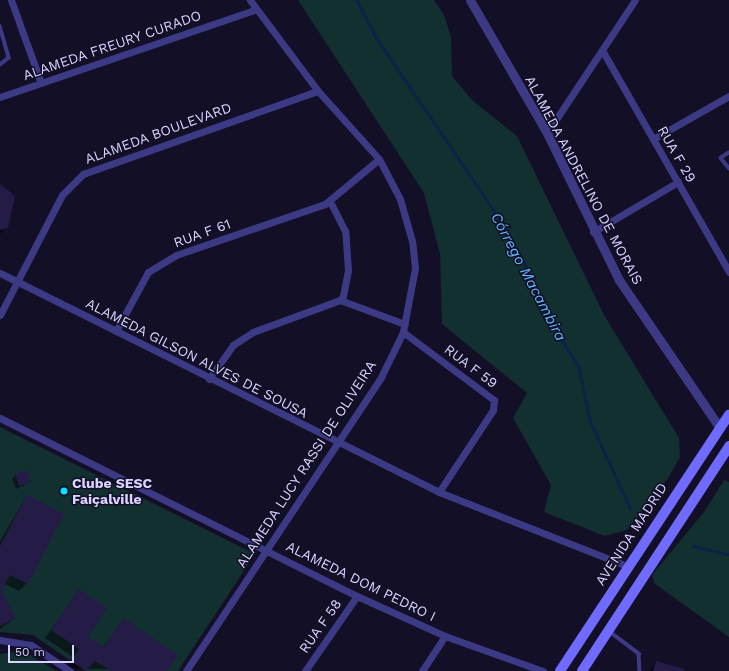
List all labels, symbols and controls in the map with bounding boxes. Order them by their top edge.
street label: ALAMEDA FREURY CURADO [20,6,204,84]
street label: ALAMEDA ANDRELINO DE MORAIS [521,72,647,288]
street label: ALAMEDA BOULEVARD [82,99,234,167]
street label: RUA F 29 [654,123,700,185]
water label: Córrego Macambira [487,210,569,344]
street label: RUA F 61 [171,215,233,251]
street label: ALAMEDA GILSON ALVES DE SOUSA [83,294,311,422]
street label: RUA F 59 [441,340,501,392]
street label: ALAMEDA LUCY RASSI DE OLIVEIRA [232,357,380,571]
place label: Clube SESC Faiçalville [72,475,152,508]
street label: AVENIDA MADRID [591,479,671,589]
marker: Clube SESC Faiçalville [59,486,69,496]
street label: ALAMEDA DOM PEDRO I [283,537,439,625]
street label: RUA F 58 [295,595,345,657]
scale bar [10,637,76,663]
text: 50 m [15,645,45,659]

